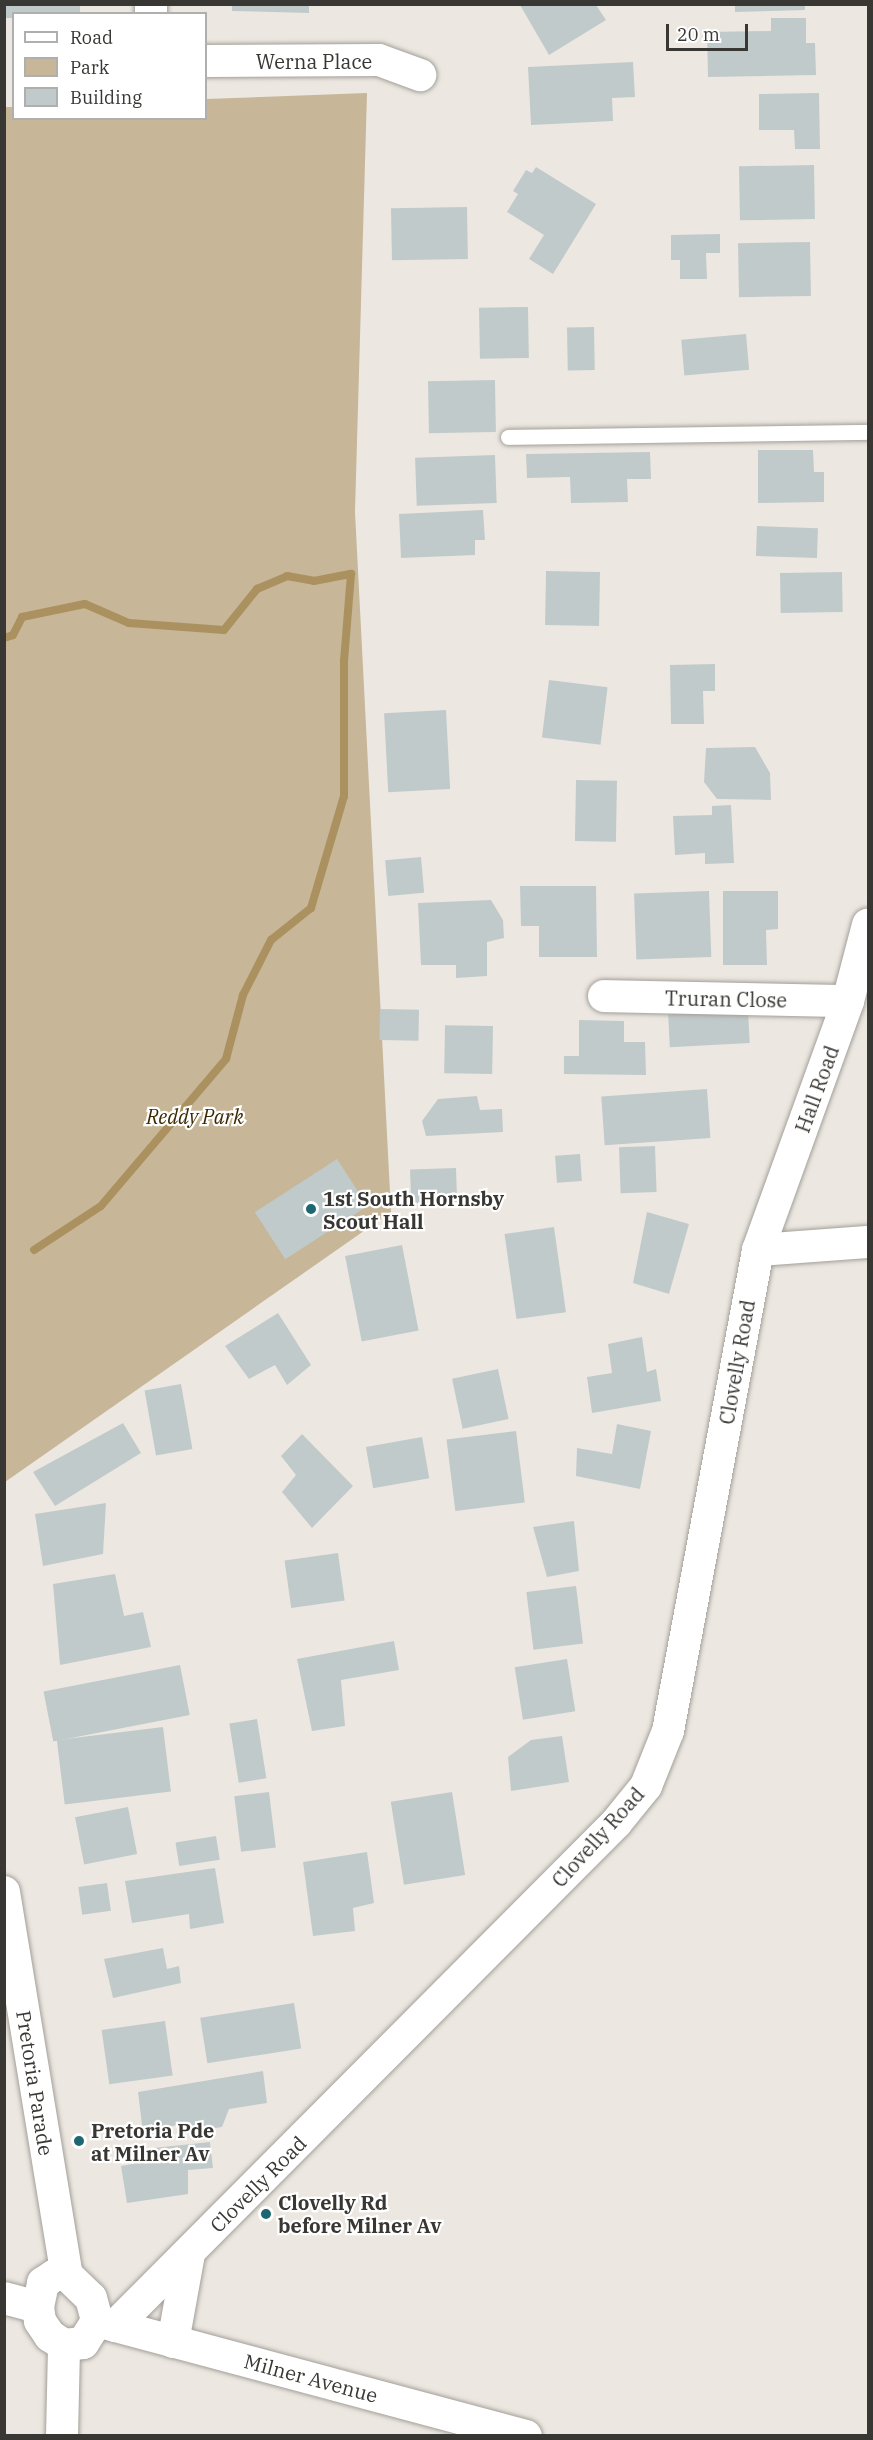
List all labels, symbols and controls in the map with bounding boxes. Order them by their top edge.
legend [12,12,207,120]
scale bar [669,12,752,50]
text: 20 m [677,23,720,46]
text: Road [70,26,113,49]
street label: Werna Place [256,49,372,73]
text: Park [70,56,109,79]
text: Building [70,86,142,109]
street label: Truran Close [665,986,787,1012]
street label: Hall Road [790,1042,844,1136]
park label: Reddy Park [146,1104,244,1128]
place label: 1st South Hornsby Scout Hall [323,1186,504,1233]
marker: 1st South Hornsby Scout Hall [304,1202,318,1216]
street label: Clovelly Road [714,1298,760,1426]
street label: Clovelly Road [547,1782,649,1892]
street label: Pretoria Parade [12,2009,58,2157]
place label: Pretoria Pde at Milner Av [91,2118,214,2165]
street label: Clovelly Road [205,2131,311,2237]
marker: Pretoria Pde at Milner Av [72,2134,86,2148]
place label: Clovelly Rd before Milner Av [278,2190,441,2237]
marker: Clovelly Rd before Milner Av [259,2207,273,2221]
street label: Milner Avenue [242,2349,380,2407]

